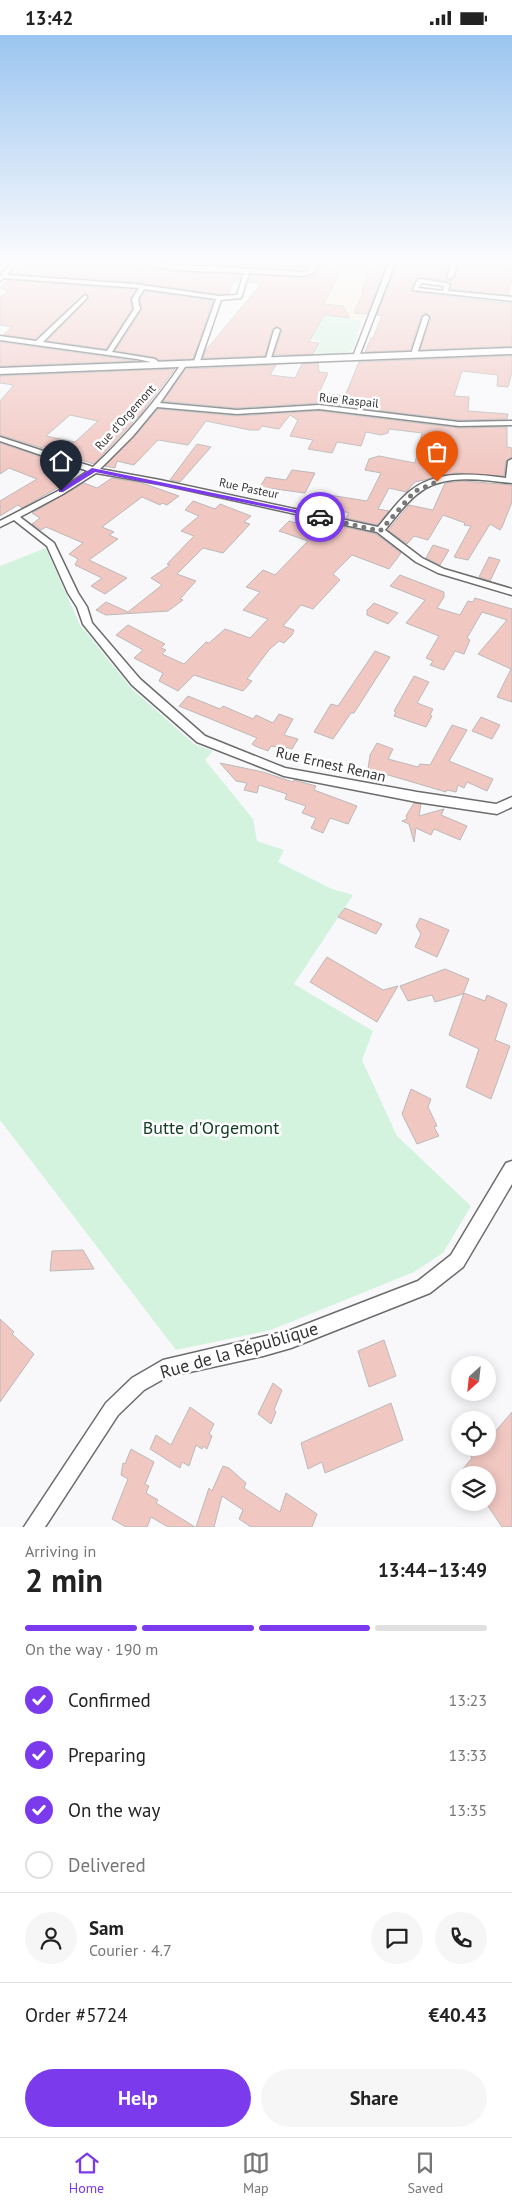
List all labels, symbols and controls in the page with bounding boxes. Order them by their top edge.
text: 13:42 [25,6,73,30]
street label: Rue d'Orgemont [92,381,158,453]
street label: Rue Raspail [318,389,380,411]
pin [416,431,458,482]
icon: bag [423,438,451,466]
pin [40,440,82,491]
icon: home [47,447,75,475]
street label: Rue Pasteur [218,474,280,502]
courier [295,492,345,542]
icon: car [306,503,334,531]
street label: Rue Ernest Renan [274,742,388,786]
park label: Butte d'Orgemont [143,1116,279,1139]
street label: Rue de la République [157,1316,321,1384]
north arrow [451,1356,496,1401]
map controls [451,1356,496,1511]
button: locate [451,1411,496,1456]
button: layers [451,1466,496,1511]
text: Arriving in [25,1541,96,1561]
text: 13:44–13:49 [378,1558,487,1582]
text: 2 min [25,1559,103,1601]
text: On the way · 190 m [25,1639,158,1659]
icon: check [25,1686,53,1714]
text: Confirmed [68,1688,151,1712]
text: 13:23 [449,1690,487,1710]
icon: check [25,1741,53,1769]
text: Preparing [68,1743,146,1767]
text: 13:33 [449,1745,487,1765]
icon: check [25,1796,53,1824]
text: On the way [68,1798,160,1822]
text: 13:35 [449,1800,487,1820]
text: Delivered [68,1853,146,1877]
button: person [25,1912,77,1964]
button: chat [371,1912,423,1964]
button: phone [435,1912,487,1964]
text: Sam [89,1916,124,1940]
text: Courier · 4.7 [89,1940,172,1960]
text: Order #5724 [25,2003,128,2027]
text: €40.43 [428,2003,487,2027]
button: Help [25,2069,251,2127]
button: Share [261,2069,487,2127]
tab: Home [69,2149,104,2197]
tab: Map [242,2149,270,2197]
tab: Saved [408,2149,443,2197]

